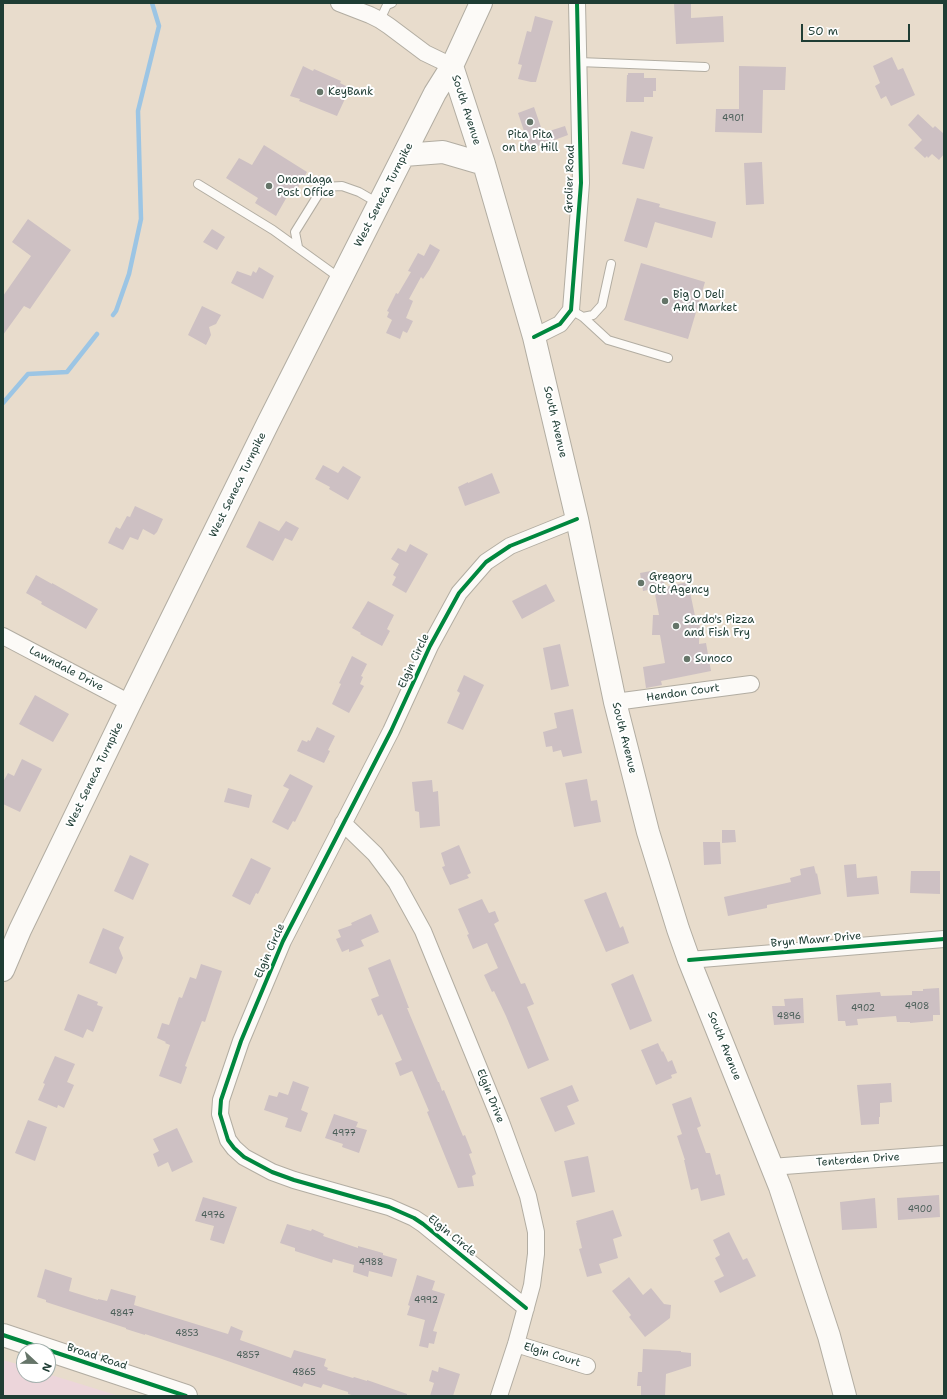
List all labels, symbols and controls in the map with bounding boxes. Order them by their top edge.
scale bar [803,16,912,42]
text: 50 m [808,23,838,39]
street label: South Avenue [448,73,484,147]
place label: KeyBank [328,85,373,99]
marker: KeyBank [315,87,325,97]
house number: 4901 [722,114,744,124]
marker: Pita Pita on the Hill [525,117,535,127]
place label: Pita Pita on the Hill [502,128,558,154]
street label: West Seneca Turnpike [352,141,416,249]
street label: Grolier Road [562,145,578,213]
place label: Onondaga Post Office [277,173,334,199]
marker: Onondaga Post Office [264,181,274,191]
place label: Big O Deli And Market [673,288,737,314]
marker: Big O Deli And Market [660,296,670,306]
street label: South Avenue [540,385,570,459]
street label: West Seneca Turnpike [207,430,269,540]
place label: Gregory Ott Agency [649,570,709,596]
marker: Gregory Ott Agency [636,578,646,588]
place label: Sardo's Pizza and Fish Fry [684,613,754,639]
marker: Sardo's Pizza and Fish Fry [671,621,681,631]
street label: Elgin Circle [396,632,432,690]
street label: Lawndale Drive [26,644,106,694]
place label: Sunoco [695,652,732,666]
marker: Sunoco [682,654,692,664]
street label: Hendon Court [646,681,720,705]
street label: South Avenue [609,701,639,775]
street label: West Seneca Turnpike [64,720,126,830]
street label: Elgin Circle [252,921,288,981]
street label: Bryn Mawr Drive [770,929,862,951]
house number: 4908 [905,1002,929,1012]
house number: 4902 [851,1004,875,1014]
street label: South Avenue [704,1010,744,1082]
house number: 4896 [777,1012,801,1022]
street label: Elgin Drive [473,1067,507,1125]
house number: 4977 [332,1129,356,1139]
street label: Tenterden Drive [816,1150,900,1170]
house number: 4900 [908,1205,932,1215]
house number: 4976 [201,1211,225,1221]
street label: Elgin Circle [425,1212,479,1260]
house number: 4988 [359,1258,383,1268]
house number: 4992 [414,1296,438,1306]
house number: 4847 [110,1309,134,1319]
house number: 4853 [175,1329,199,1339]
street label: Elgin Court [522,1340,582,1370]
street label: Broad Road [65,1341,129,1373]
north arrow [16,1343,56,1383]
house number: 4857 [236,1351,260,1361]
text: N [38,1360,55,1374]
house number: 4865 [292,1368,316,1378]

